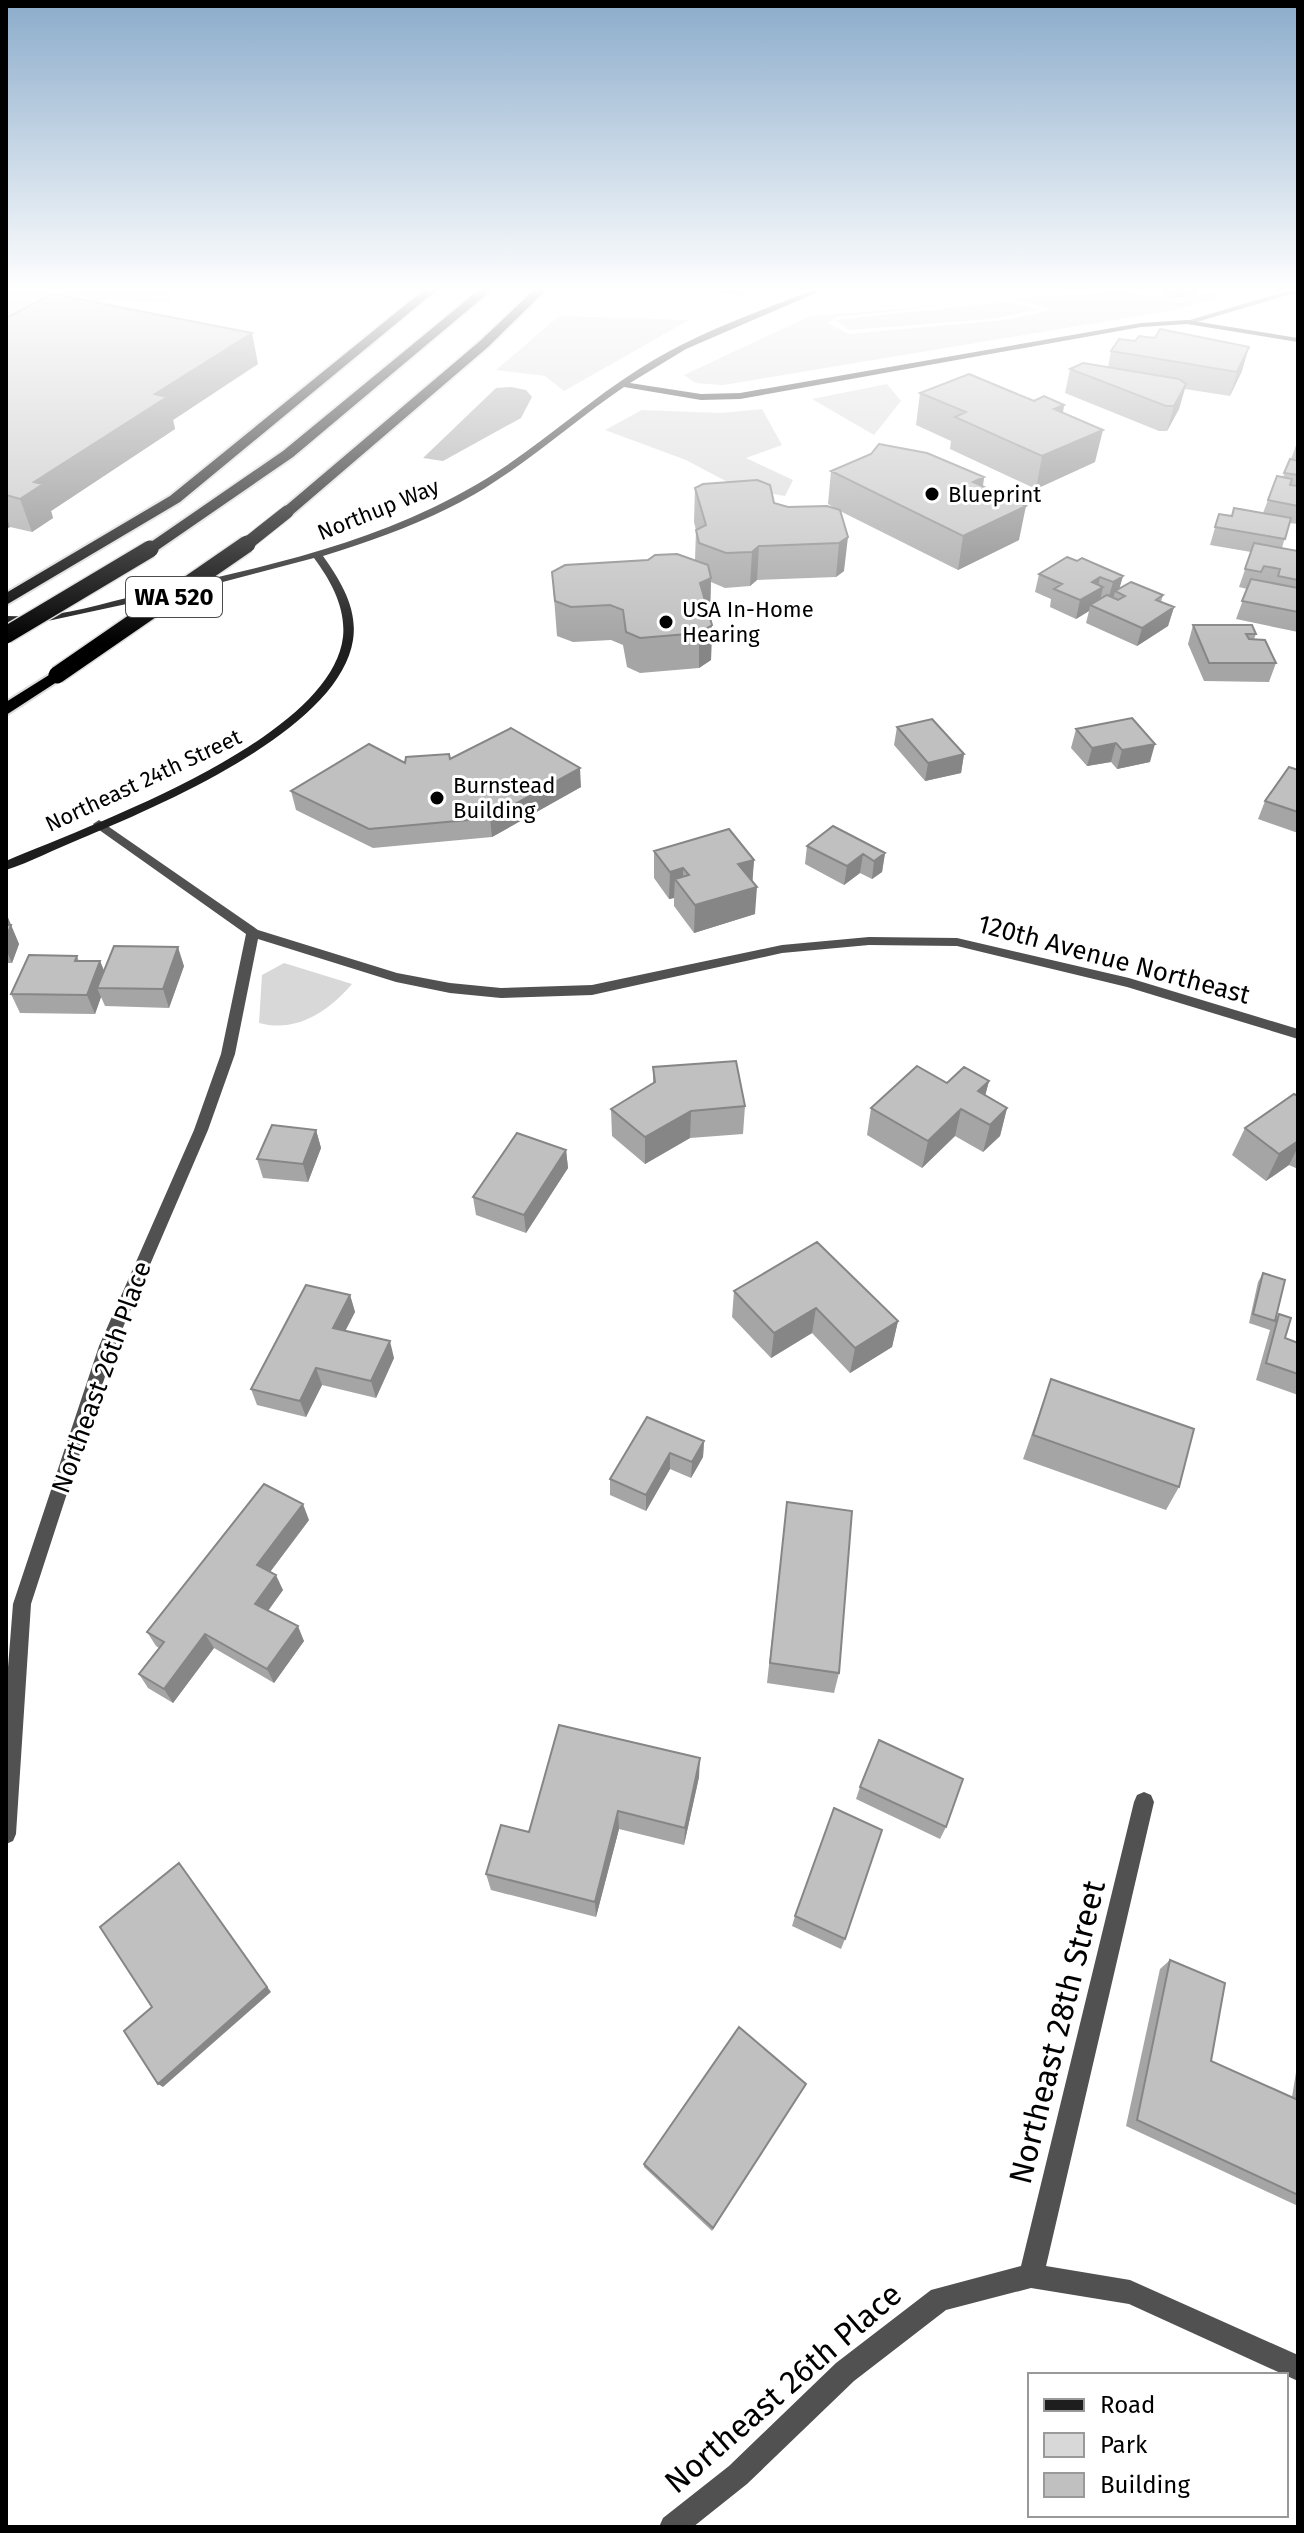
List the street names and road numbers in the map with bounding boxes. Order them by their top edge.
street label: Northup Way [313,473,443,546]
road number: WA 520 [126,577,222,617]
street label: Northeast 24th Street [41,723,246,838]
street label: 120th Avenue Northeast [975,908,1254,1011]
street label: Northeast 26th Place [45,1257,158,1497]
street label: Northeast 28th Street [1001,1876,1113,2188]
street label: Northeast 26th Place [657,2275,909,2501]

